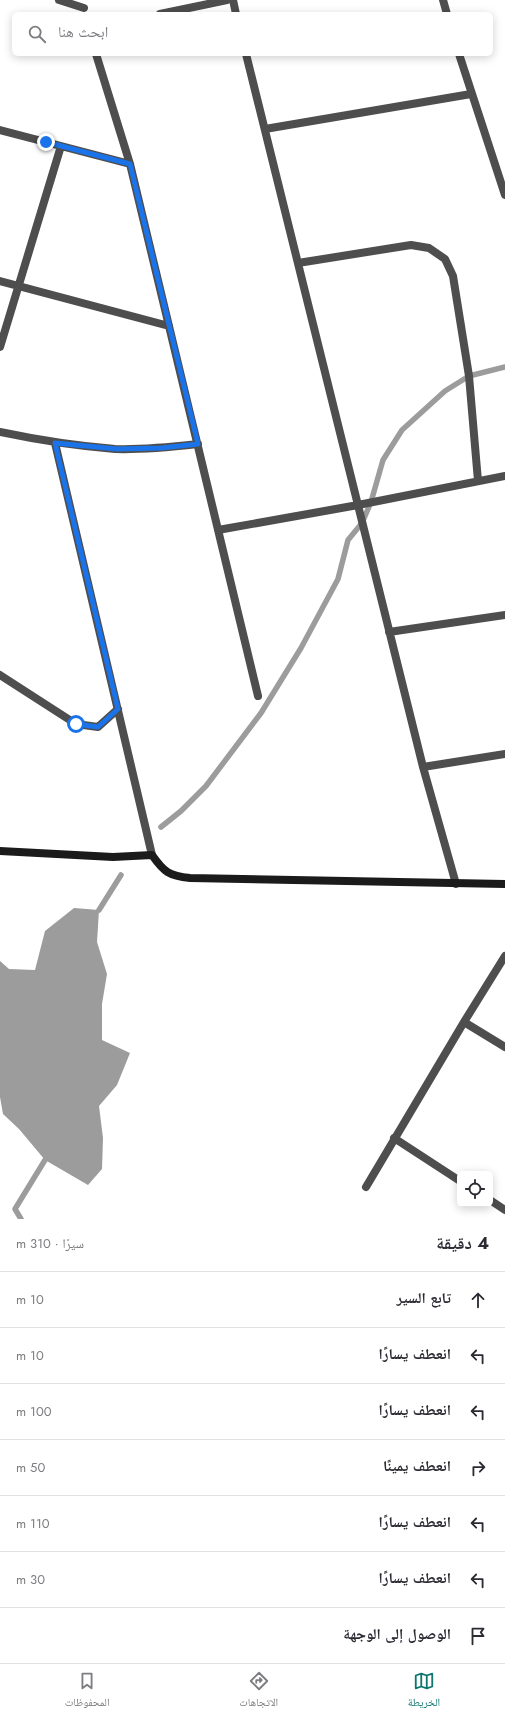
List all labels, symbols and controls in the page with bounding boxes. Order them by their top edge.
search box [12,12,493,56]
text: ابحث هنا [58,21,108,43]
icon: search [26,23,48,45]
route end [37,133,55,151]
route start [67,715,85,733]
map controls [457,1171,493,1207]
button: locate [457,1171,493,1207]
text: 4 دقيقة [436,1231,489,1255]
text: سيرًا · 310 m [16,1234,84,1253]
text: تابع السير [396,1287,451,1309]
icon: ahead [467,1289,489,1311]
text: 10 m [16,1290,44,1309]
text: انعطف يسارًا [378,1343,451,1365]
icon: left [467,1345,489,1367]
text: 10 m [16,1346,44,1365]
text: انعطف يسارًا [378,1399,451,1421]
icon: left [467,1401,489,1423]
text: 100 m [16,1402,52,1421]
text: انعطف يمينًا [383,1455,451,1477]
icon: right [467,1457,489,1479]
text: 50 m [16,1458,45,1477]
text: انعطف يسارًا [378,1511,451,1533]
icon: left [467,1513,489,1535]
text: 110 m [16,1514,50,1533]
text: انعطف يسارًا [378,1567,451,1589]
icon: left [467,1569,489,1591]
text: 30 m [16,1570,45,1589]
text: الوصول إلى الوجهة [343,1623,451,1645]
icon: arrive [467,1625,489,1647]
tab: المحفوظات [65,1670,110,1713]
tab: الاتجاهات [239,1670,278,1713]
tab: الخريطة [408,1670,440,1713]

